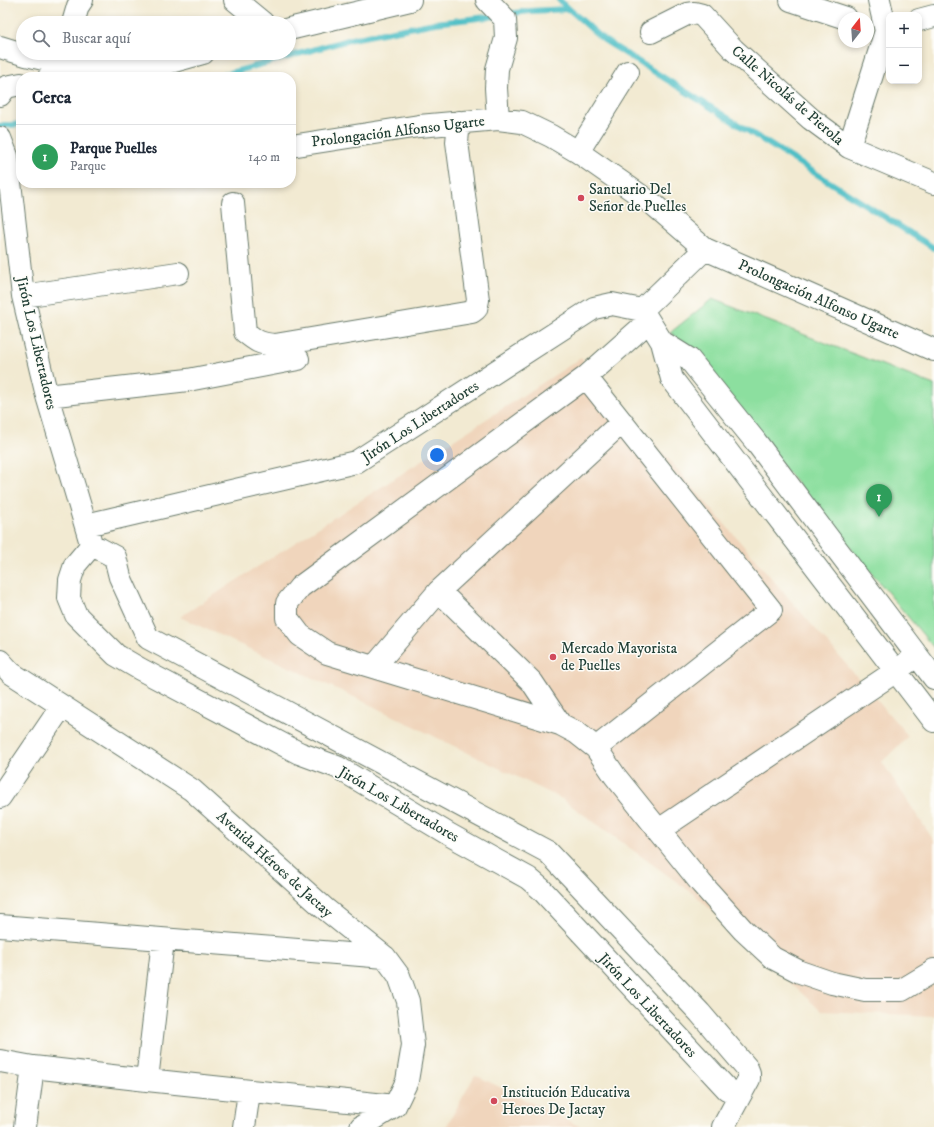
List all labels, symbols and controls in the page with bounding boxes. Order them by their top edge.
north arrow [838,12,874,48]
map controls [886,12,922,84]
button: + [886,12,922,48]
search box [16,16,296,60]
icon: search [30,27,52,49]
text: Buscar aquí [62,29,130,48]
street label: Calle Nicolás de Pierola [728,41,848,150]
button: − [886,48,922,84]
text: Cerca [32,87,71,109]
street label: Prolongación Alfonso Ugarte [310,111,486,152]
text: Parque Puelles [70,139,157,158]
text: 1 [43,149,47,165]
text: 140 m [248,149,280,165]
text: Parque [70,158,106,174]
place label: Santuario Del Señor de Puelles [589,180,686,216]
marker: Santuario Del Señor de Puelles [576,193,586,203]
street label: Prolongación Alfonso Ugarte [735,255,902,344]
street label: Jirón Los Libertadores [12,273,61,412]
street label: Jirón Los Libertadores [356,376,482,468]
your location [427,445,447,465]
pin: 1 [866,484,892,517]
place label: Mercado Mayorista de Puelles [561,639,678,675]
marker: Mercado Mayorista de Puelles [548,652,558,662]
street label: Jirón Los Libertadores [333,761,462,847]
street label: Avenida Héroes de Jactay [212,807,338,922]
street label: Jirón Los Libertadores [593,948,701,1062]
place label: Institución Educativa Heroes De Jactay [502,1083,631,1119]
marker: Institución Educativa Heroes De Jactay [489,1096,499,1106]

